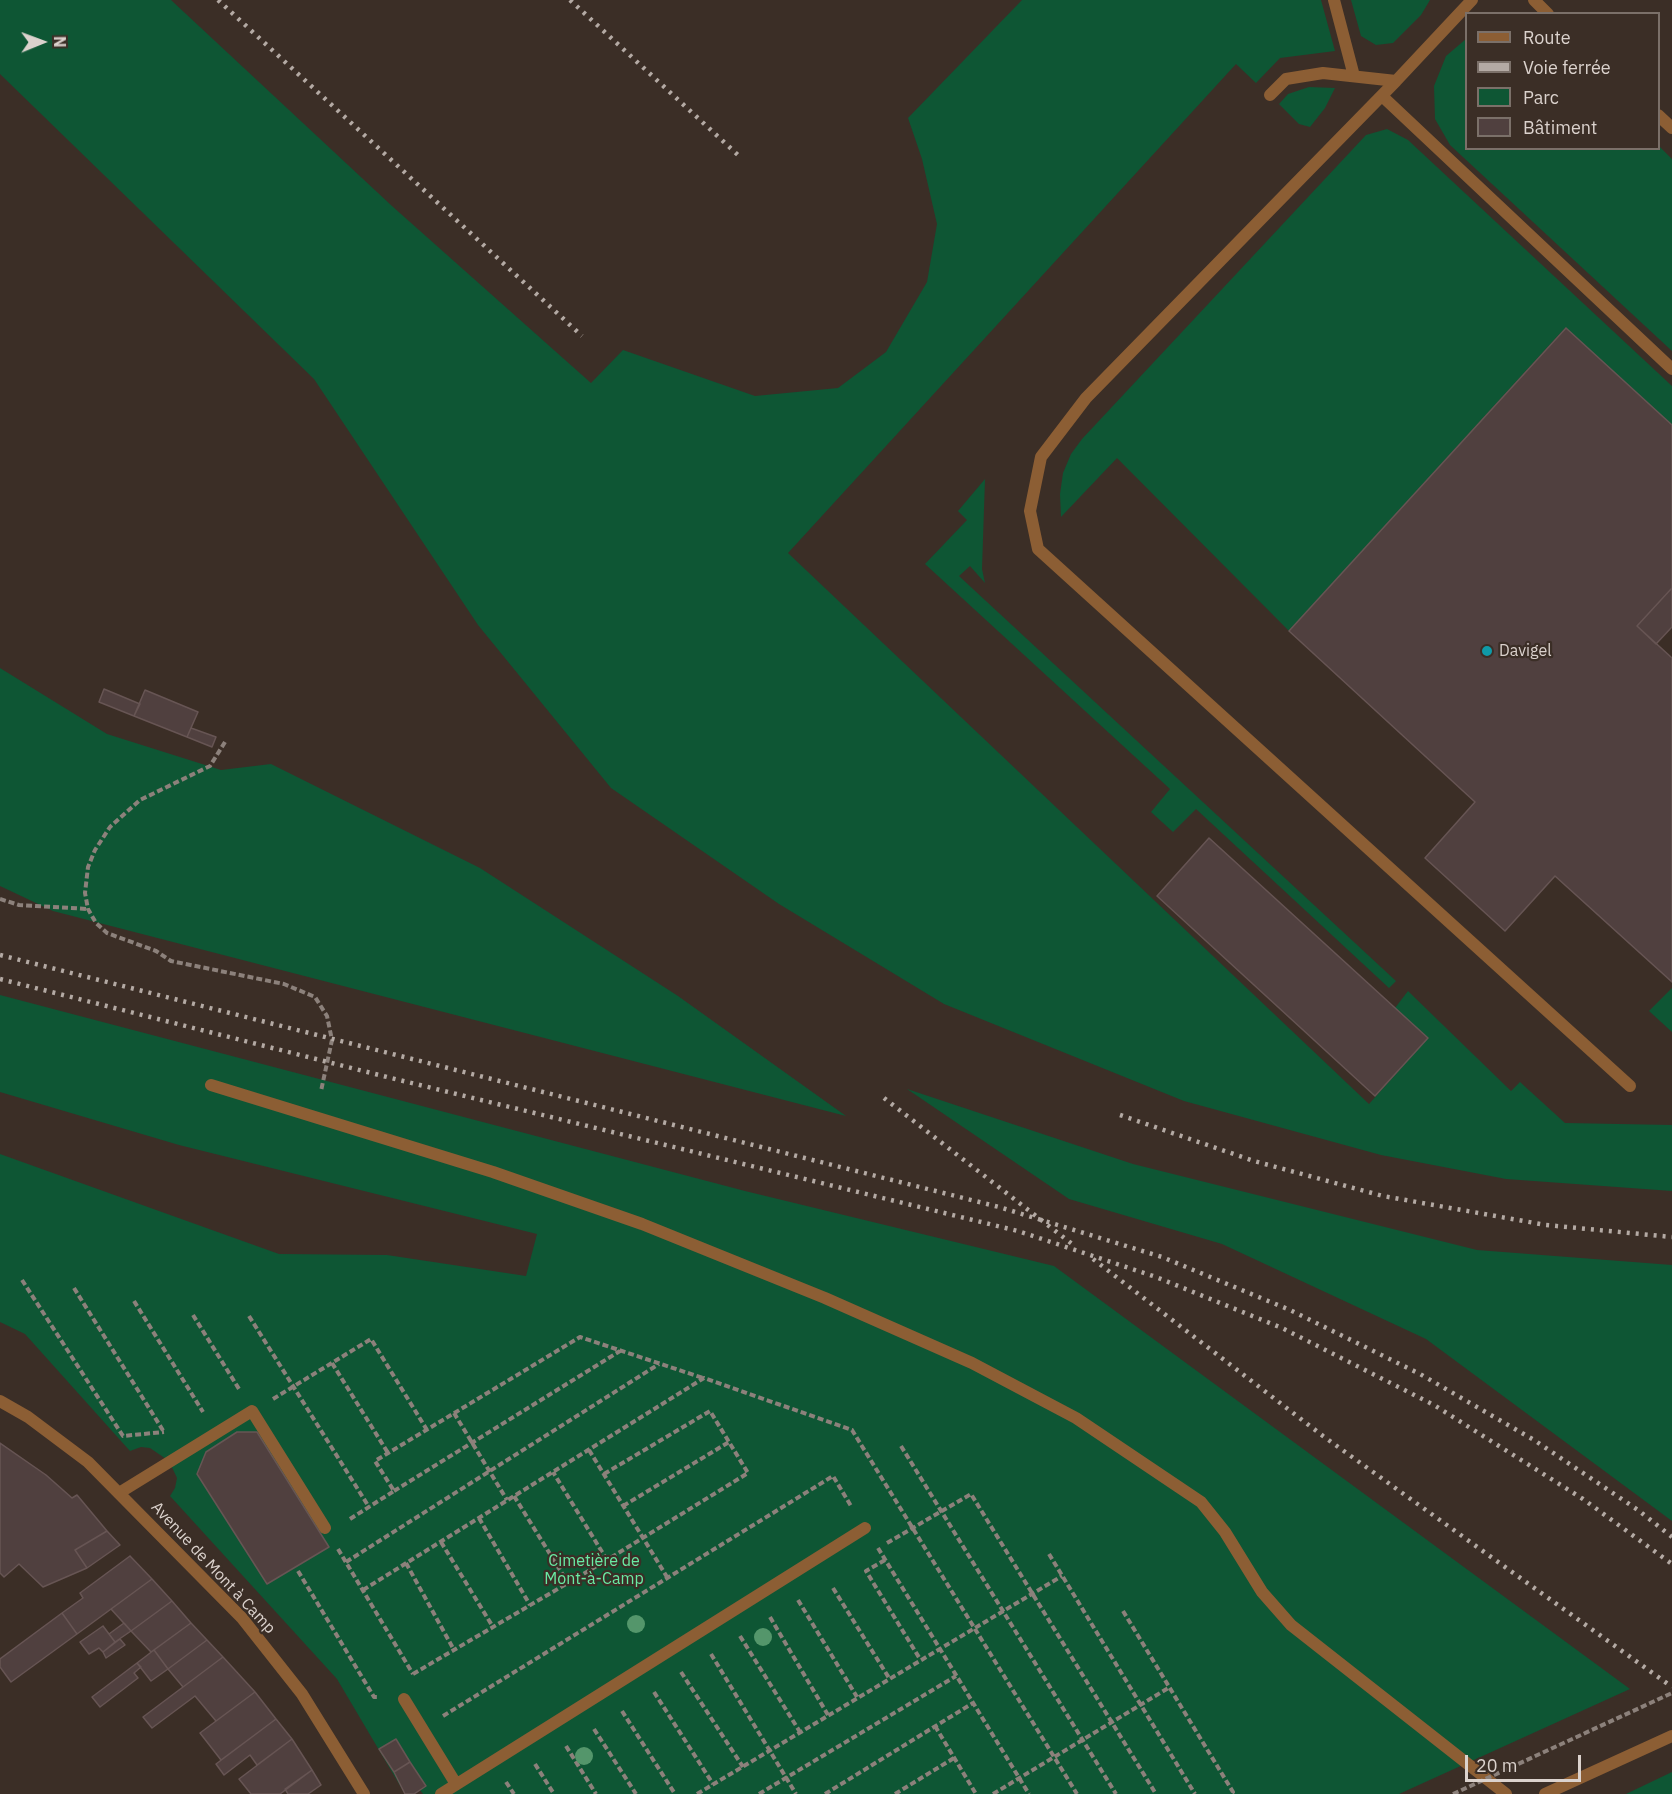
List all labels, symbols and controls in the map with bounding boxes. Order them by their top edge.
north arrow [12,12,72,72]
legend [1465,12,1660,150]
text: Route [1523,26,1571,49]
text: N [50,36,70,48]
text: Voie ferrée [1523,56,1611,79]
text: Parc [1523,86,1559,109]
text: Bâtiment [1523,116,1597,139]
place label: Davigel [1499,641,1552,661]
marker: Davigel [1480,644,1494,658]
street label: Avenue de Mont à Camp [147,1498,279,1638]
park label: Cimetière de Mont-à-Camp [544,1551,644,1589]
scale bar [1468,1743,1584,1781]
text: 20 m [1476,1754,1518,1777]

